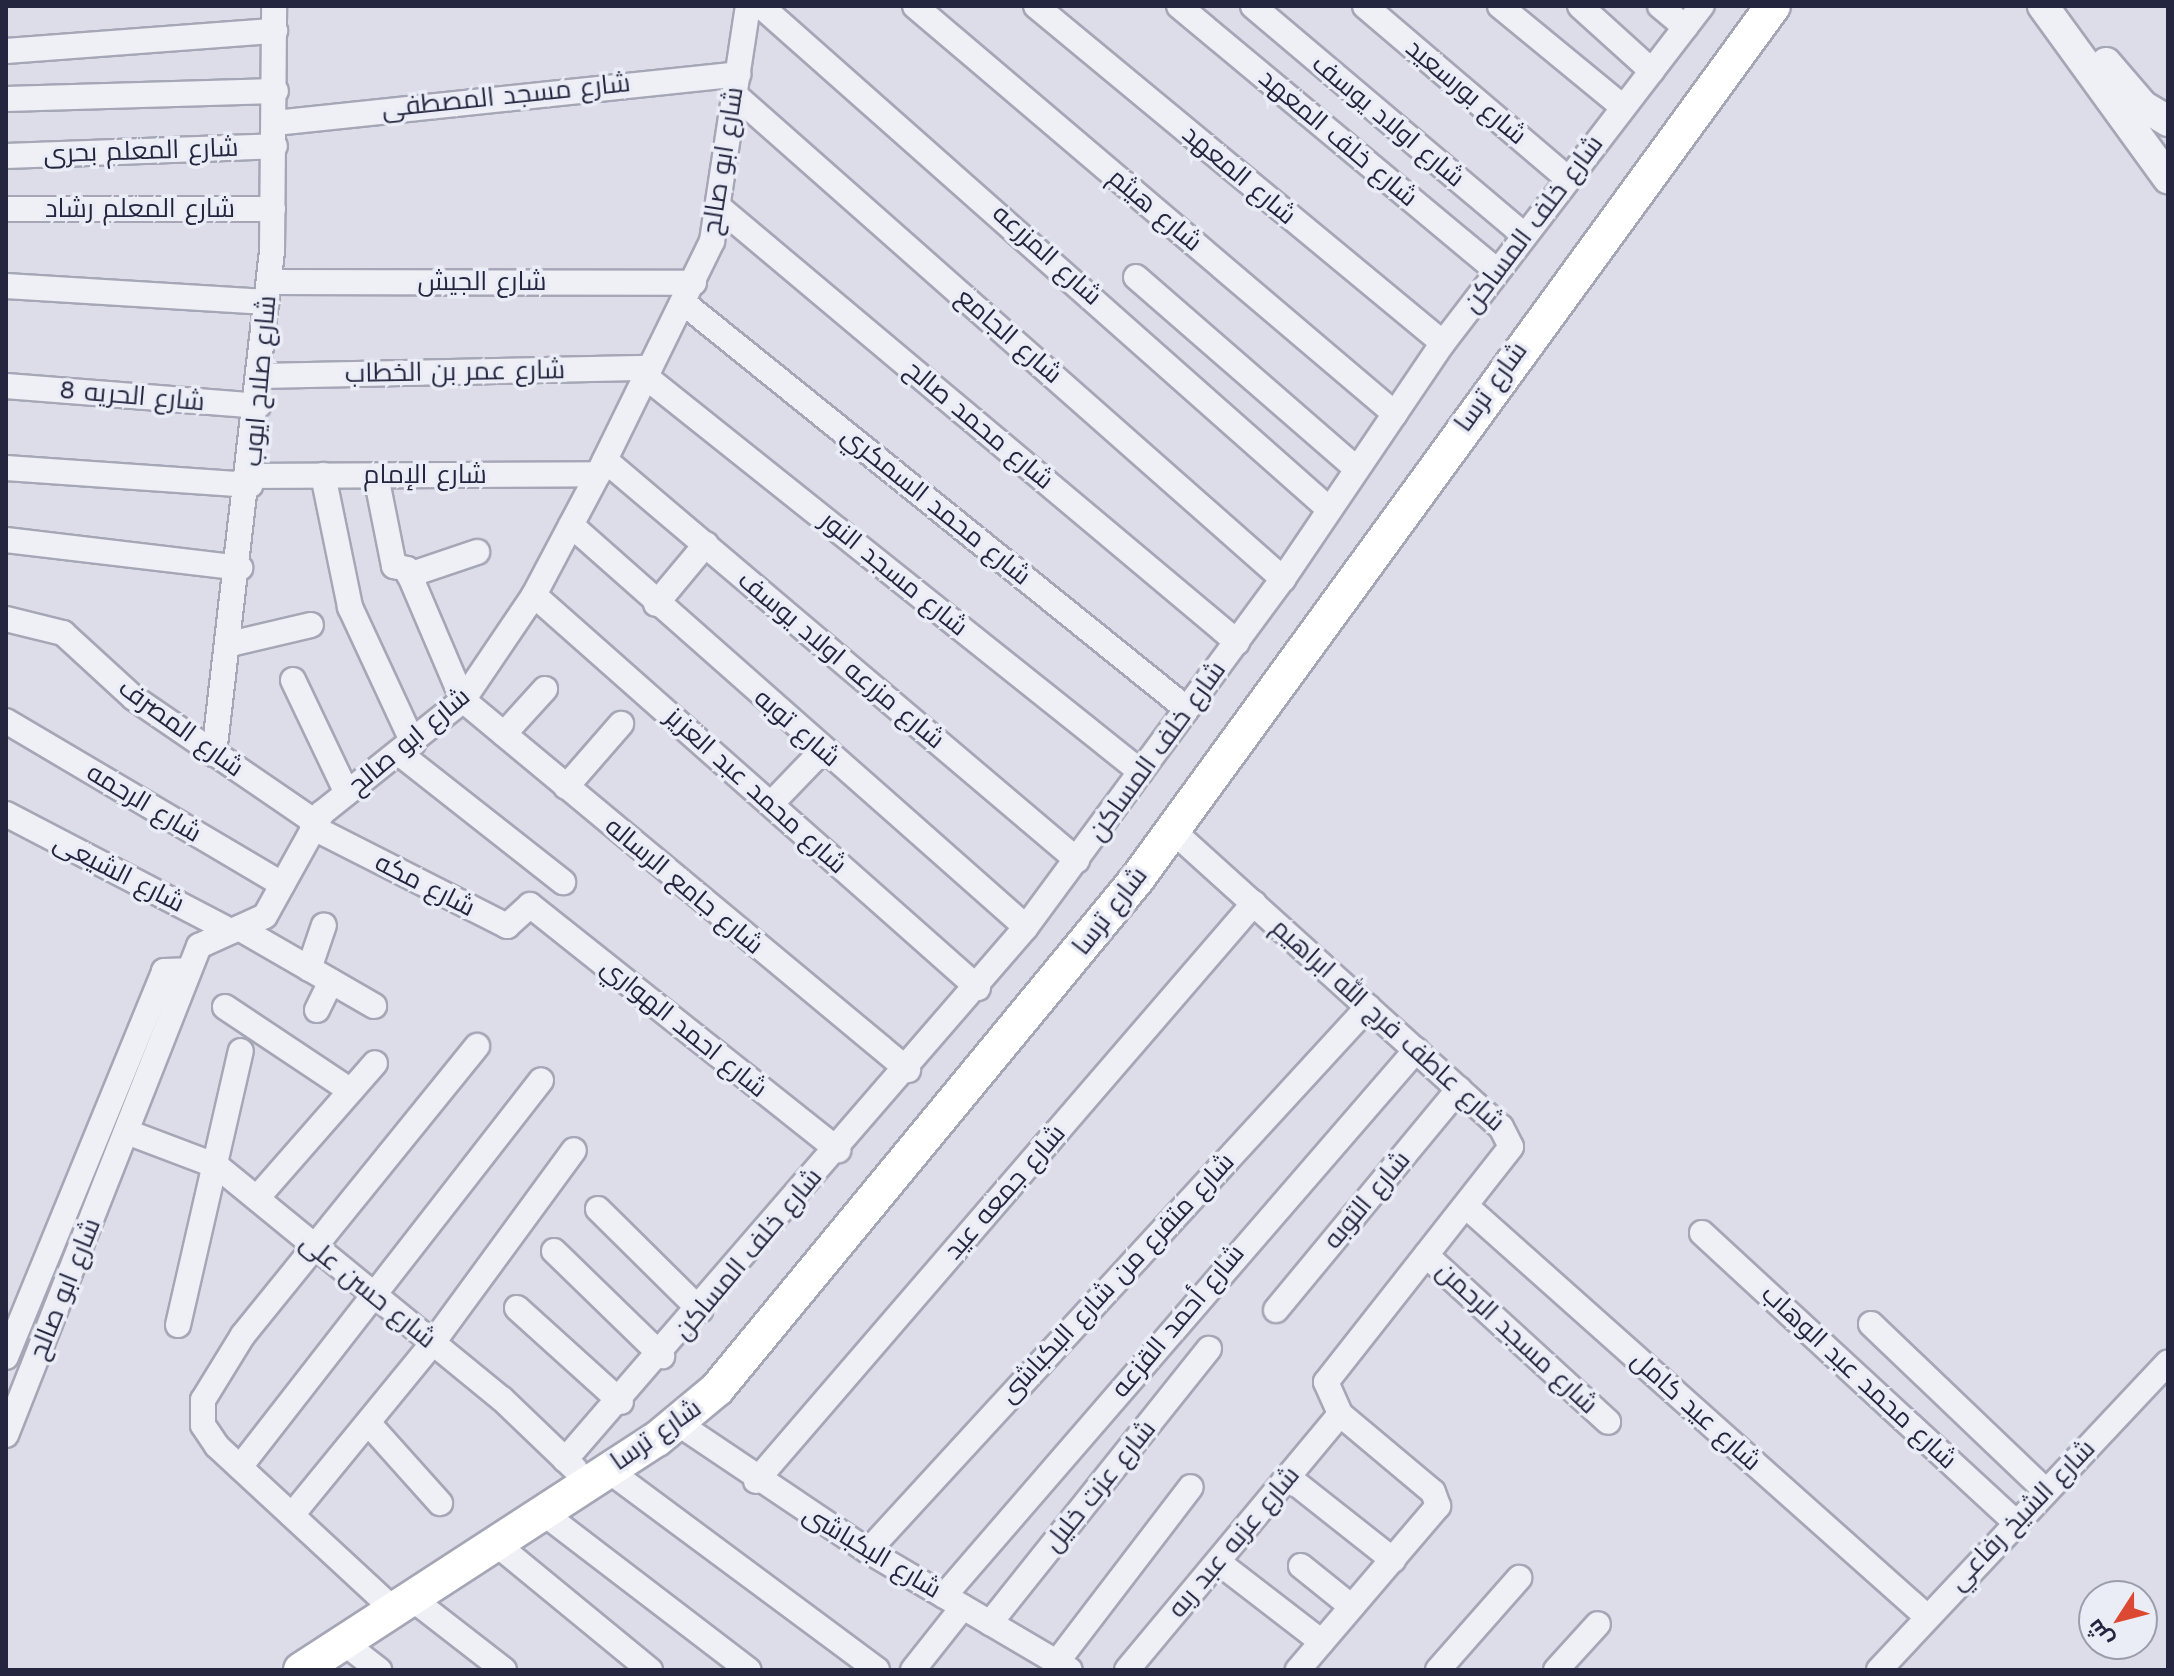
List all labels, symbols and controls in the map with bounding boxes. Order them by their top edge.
street label: شارع بورسعيد [1399,33,1533,151]
street label: شارع اولاد يوسف [1305,48,1471,194]
street label: شارع خلف المعهد [1252,63,1424,213]
street label: شارع مسجد المصطفى [380,67,632,125]
street label: شارع ابو صالح [696,85,750,237]
street label: شارع المعهد [1176,119,1302,231]
street label: شارع خلف المساكن [1456,129,1610,319]
street label: شارع المعلم بحرى [43,132,239,170]
street label: شارع هيثم [1102,162,1208,258]
street label: شارع المعلم رشاد [45,193,235,225]
street label: شارع المزرعه [986,198,1108,312]
street label: شارع الجيش [417,266,547,298]
street label: شارع الجامع [950,282,1068,390]
street label: شارع صلاح ايوب [237,294,283,468]
street label: شارع ترسا [1448,336,1534,438]
street label: شارع عمر بن الخطاب [345,354,565,390]
street label: شارع محمد صالح [898,354,1060,496]
street label: شارع الحريه 8 [58,374,206,418]
street label: شارع محمد السمكري [835,420,1037,592]
street label: شارع الإمام [363,459,487,491]
street label: شارع مسجد النور [814,505,974,643]
street label: شارع مزرعه اولاد يوسف [731,564,951,756]
street label: شارع خلف المساكن [1081,655,1233,847]
street label: شارع المصرف [112,672,250,784]
street label: شارع ابو صالح [342,681,476,801]
street label: شارع توبه [748,682,846,774]
street label: شارع محمد عبد العزيز [659,701,853,881]
street label: شارع الرحمه [81,757,207,849]
street label: شارع جامع الرساله [599,811,769,961]
street label: شارع الشيعى [48,827,190,919]
street label: شارع مكه [370,847,480,923]
street label: شارع ترسا [1066,861,1154,961]
street label: شارع عاطف فرج الله ابراهيم [1265,912,1511,1138]
street label: شارع احمد الهواري [595,952,773,1104]
street label: شارع جمعه عيد [938,1118,1072,1266]
street label: شارع التوبه [1317,1145,1417,1255]
street label: شارع متفرع من شارع البكباشى [993,1147,1241,1409]
street label: شارع خلف المساكن [667,1162,829,1346]
street label: شارع ابو صالح [23,1214,107,1364]
street label: شارع حسن على [294,1227,442,1355]
street label: شارع أحمد القزعه [1105,1238,1251,1404]
street label: شارع مسجد الرحمن [1430,1255,1604,1421]
street label: شارع محمد عبد الوهاب [1755,1278,1963,1476]
street label: شارع عيد كامل [1625,1345,1767,1477]
street label: شارع ترسا [605,1393,707,1477]
street label: شارع عزت خليل [1038,1414,1162,1558]
street label: شارع الشيخ رفاعي [1942,1433,2102,1597]
street label: شارع عزبه عبد ربه [1162,1460,1306,1624]
street label: شارع البكباشى [797,1499,947,1605]
north arrow [2078,1580,2158,1660]
text: ش [2081,1614,2118,1652]

